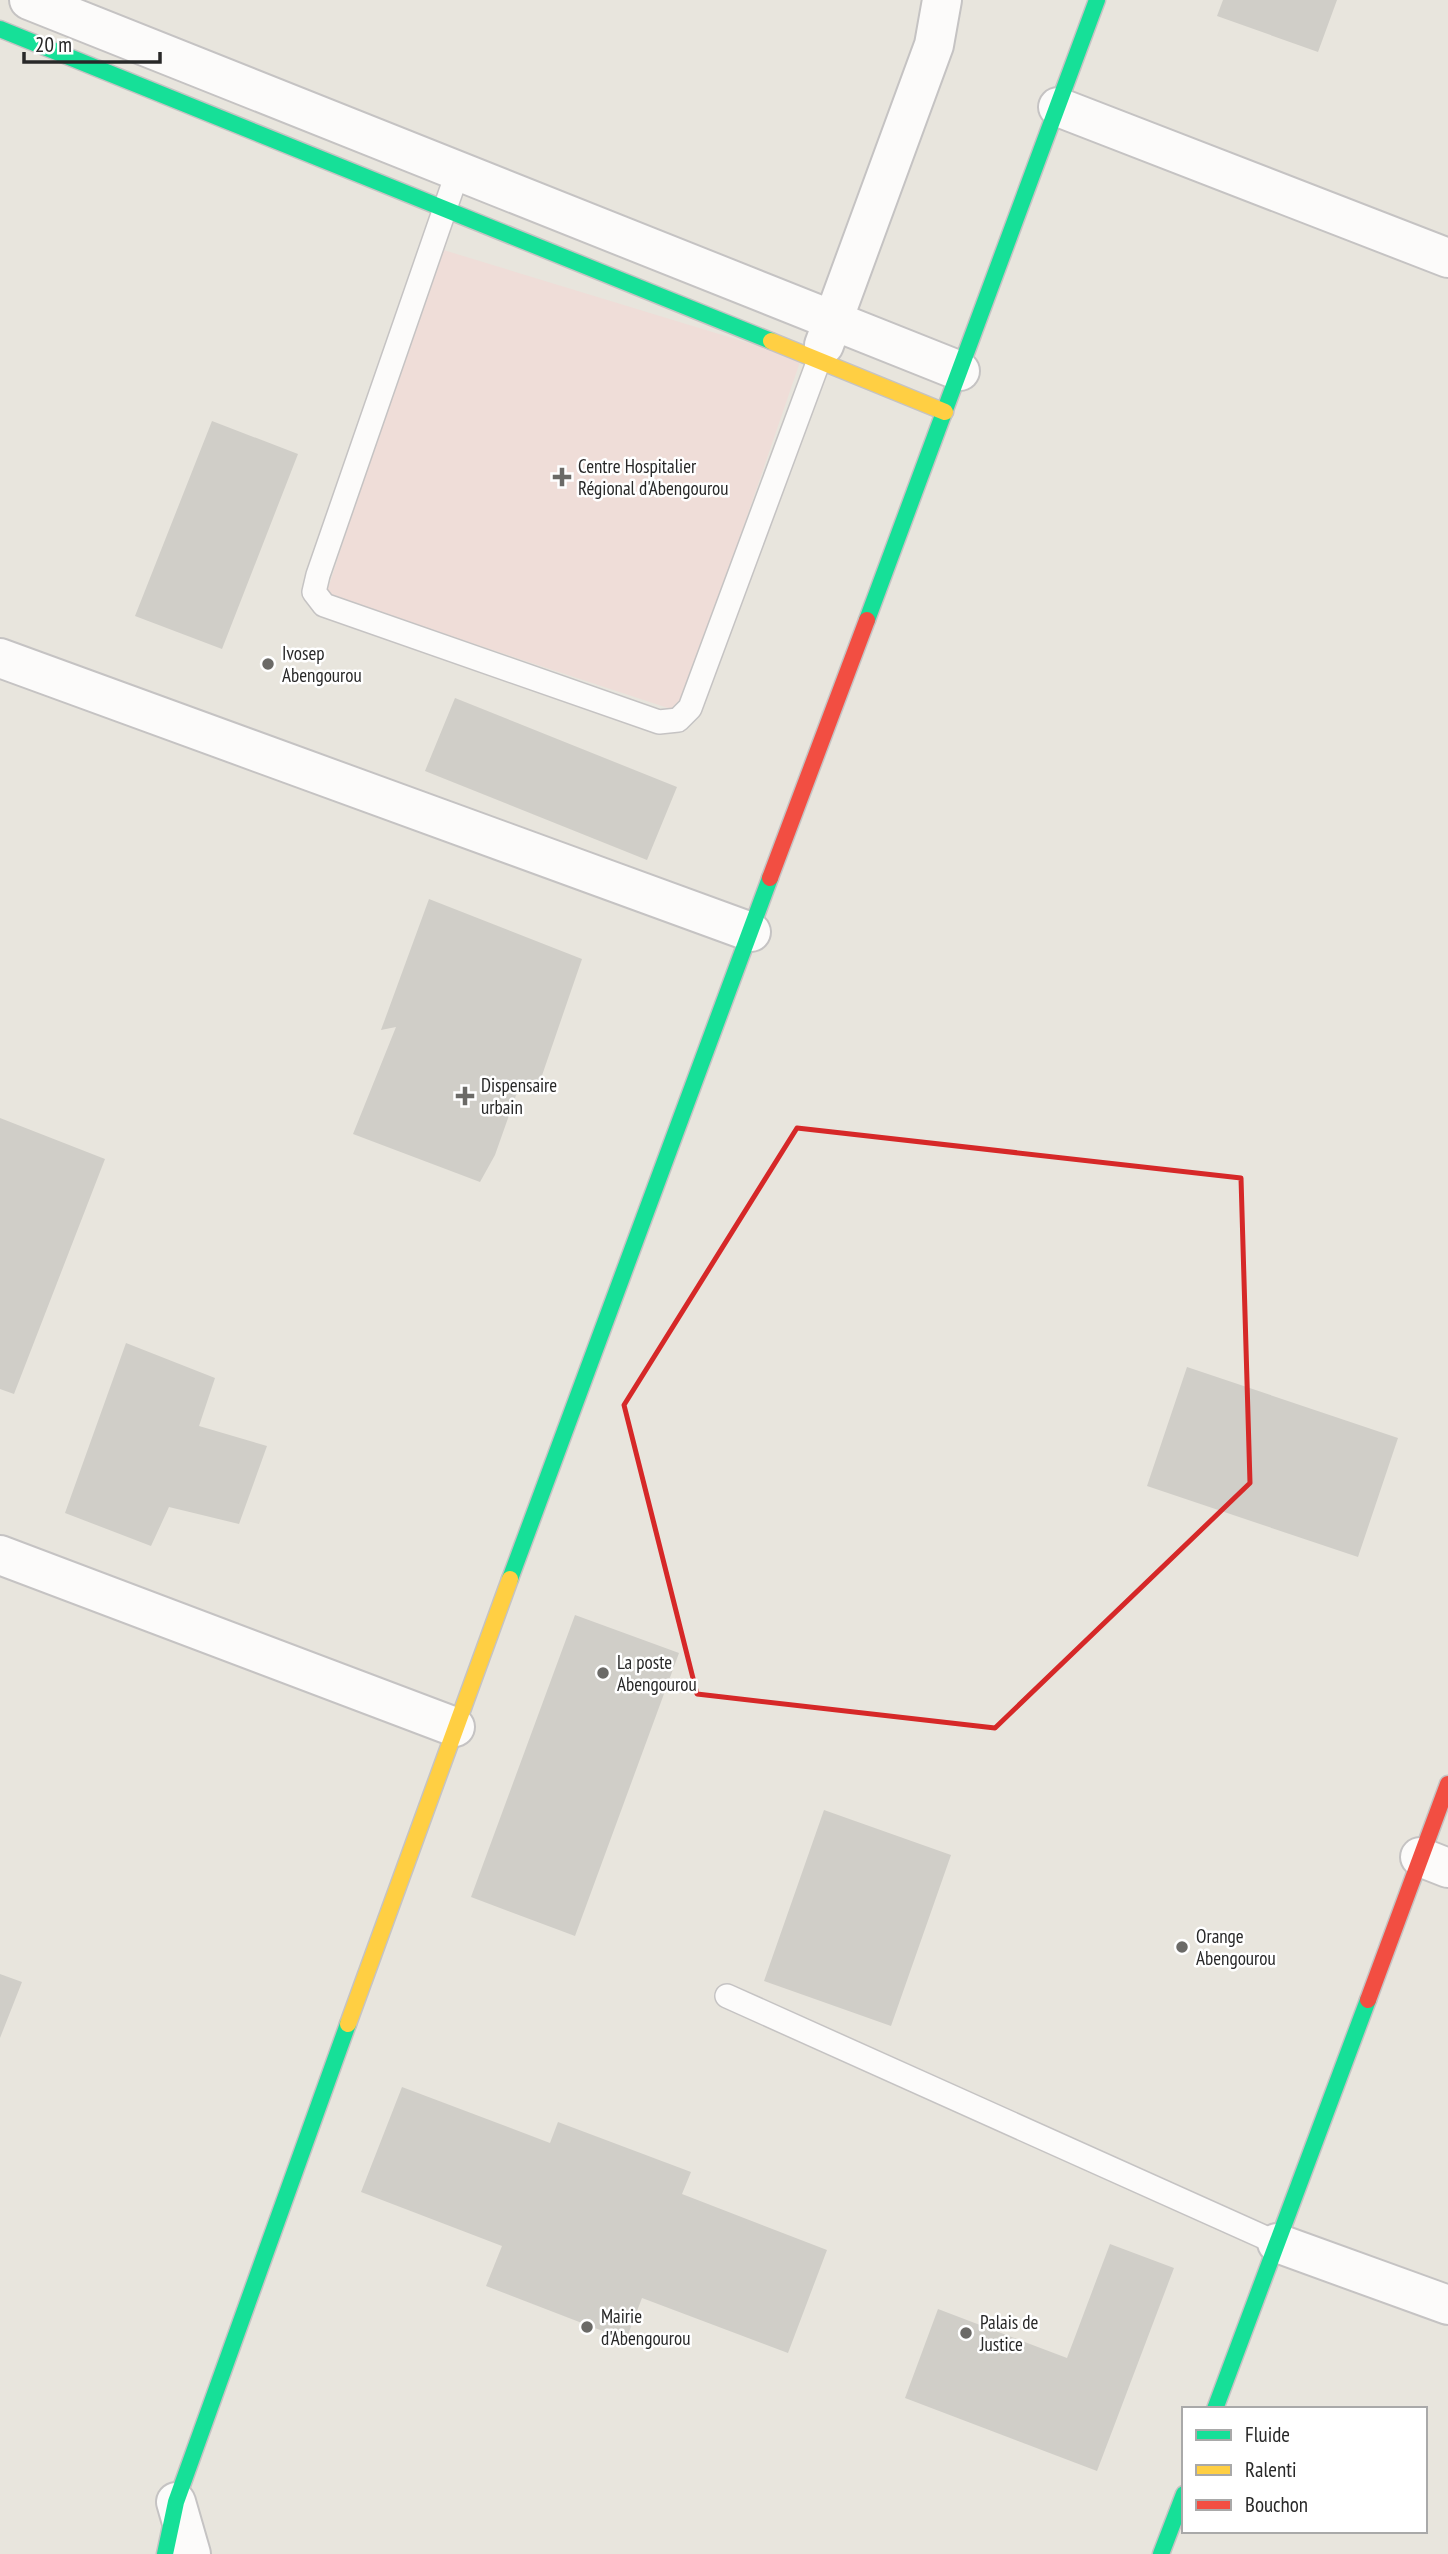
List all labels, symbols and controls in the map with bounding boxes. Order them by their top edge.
scale bar [24,21,161,65]
text: 20 m [35,31,72,58]
place label: Centre Hospitalier Régional d'Abengourou [578,454,729,500]
marker: Centre Hospitalier Régional d'Abengourou [552,467,572,487]
place label: Ivosep Abengourou [282,641,362,687]
marker: Ivosep Abengourou [260,656,276,672]
place label: Dispensaire urbain [481,1073,557,1119]
marker: Dispensaire urbain [455,1086,475,1106]
place label: La poste Abengourou [617,1650,697,1696]
marker: La poste Abengourou [595,1665,611,1681]
place label: Orange Abengourou [1196,1924,1276,1970]
marker: Orange Abengourou [1174,1939,1190,1955]
place label: Mairie d'Abengourou [601,2304,691,2350]
place label: Palais de Justice [979,2310,1038,2356]
marker: Mairie d'Abengourou [579,2319,595,2335]
marker: Palais de Justice [958,2325,974,2341]
legend [1182,2407,1427,2533]
text: Fluide [1245,2421,1290,2448]
text: Ralenti [1245,2456,1297,2483]
text: Bouchon [1245,2491,1308,2518]

